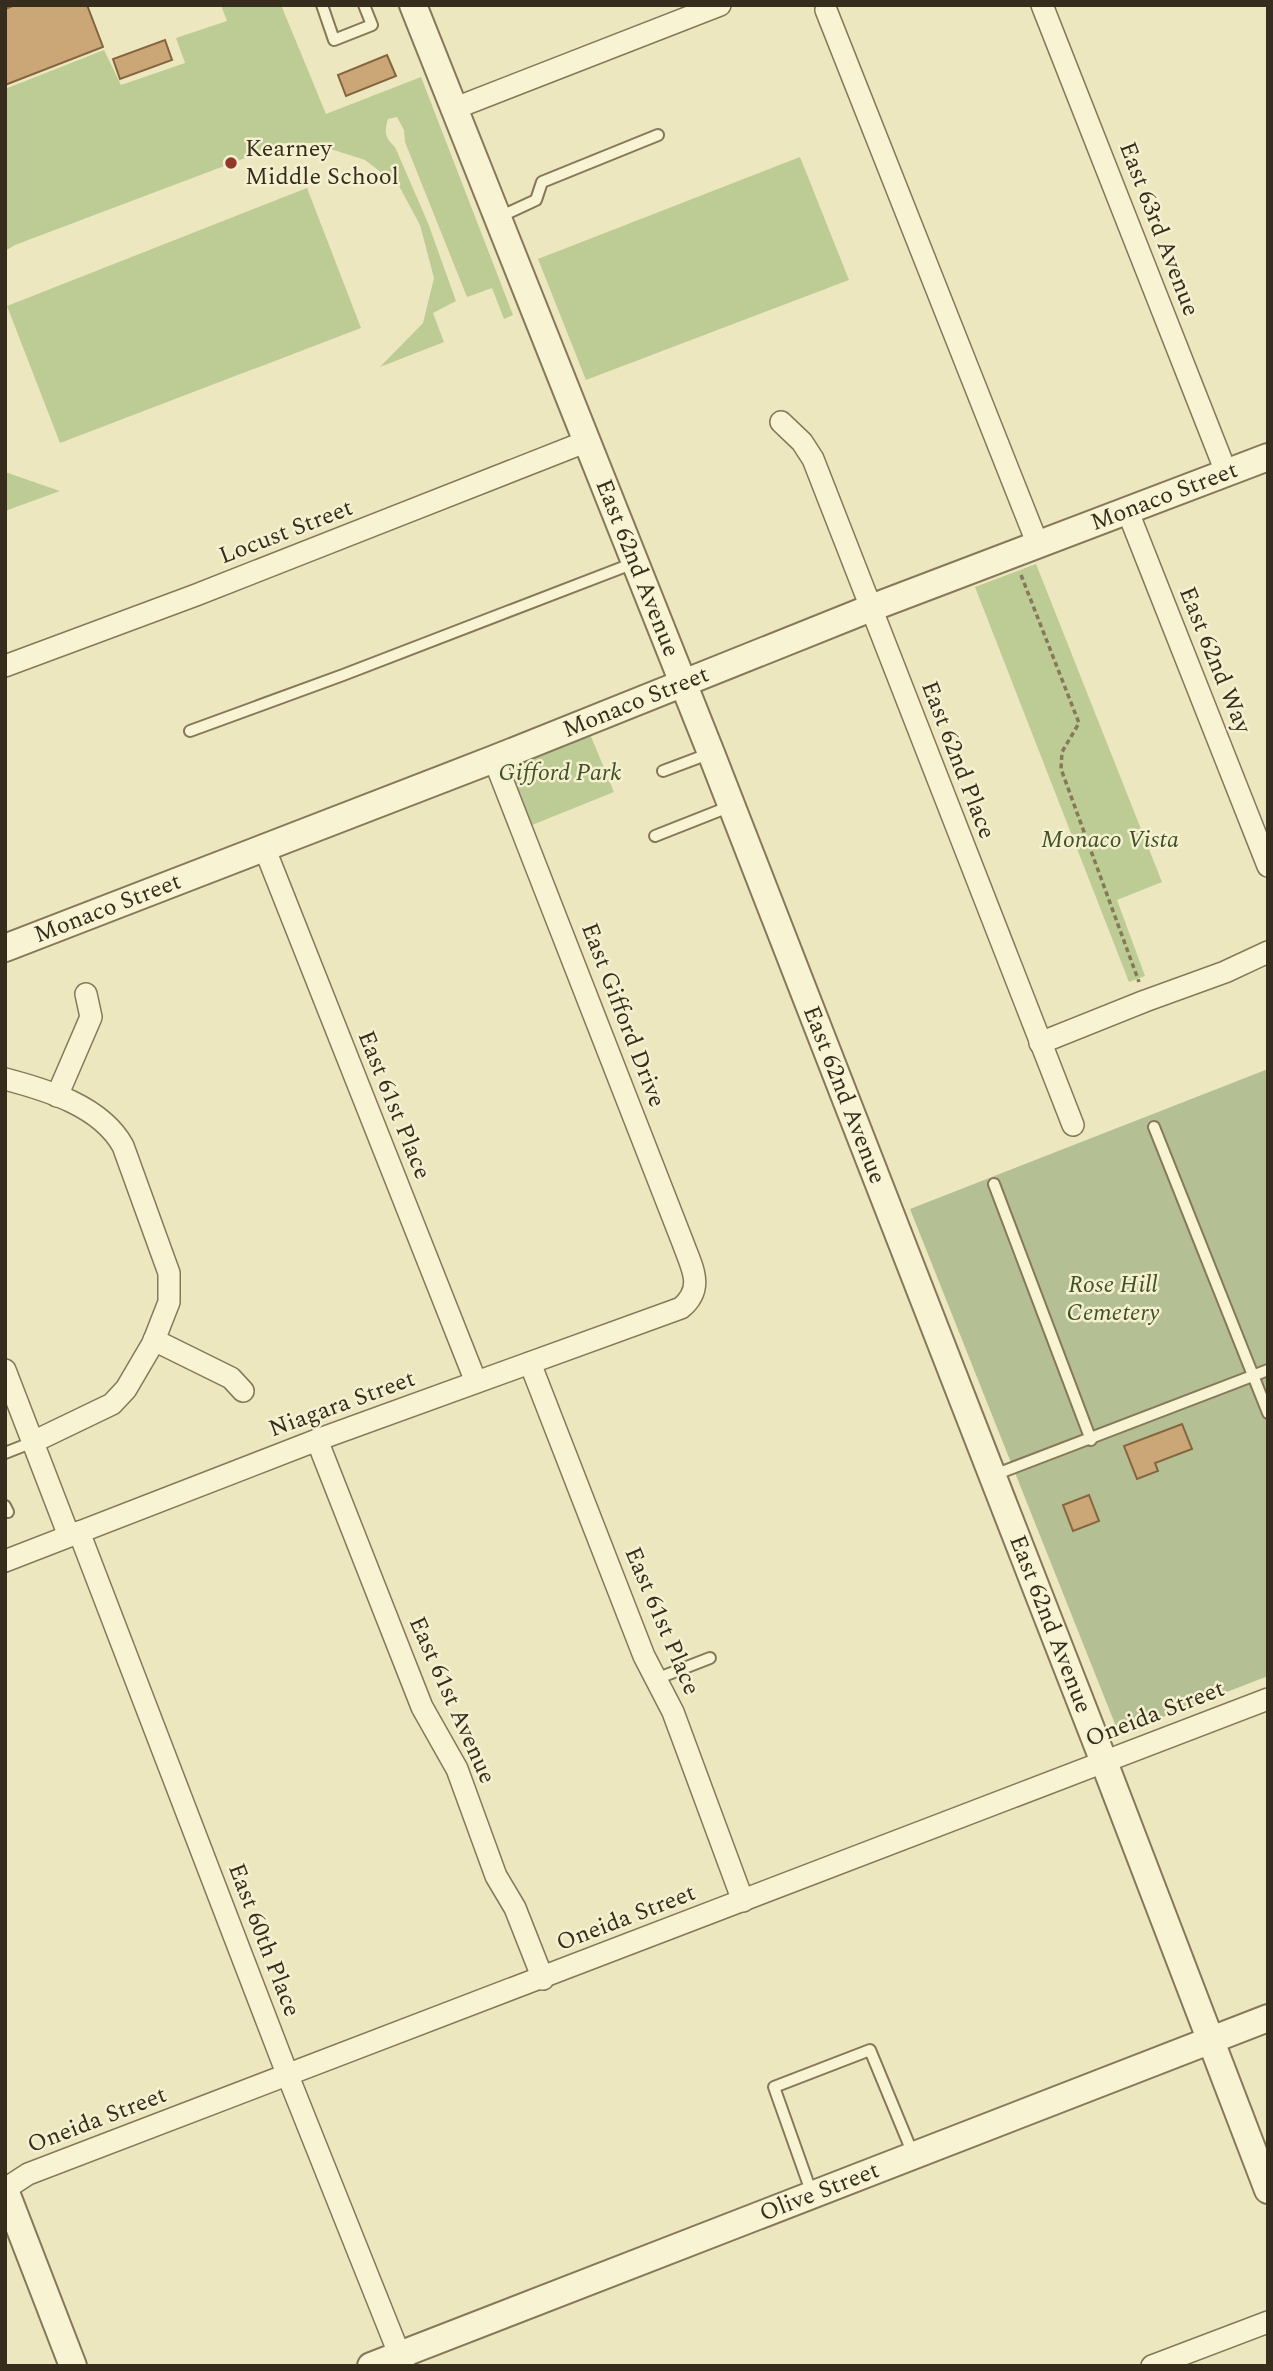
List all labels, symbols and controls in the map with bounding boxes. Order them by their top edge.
place label: Kearney Middle School [245,131,399,195]
street label: East 63rd Avenue [1109,137,1209,321]
marker: Kearney Middle School [223,155,239,171]
street label: Monaco Street [1085,452,1243,541]
street label: East 62nd Avenue [586,474,689,662]
street label: Locust Street [214,490,358,574]
street label: East 62nd Way [1169,581,1261,740]
street label: Monaco Street [557,657,714,748]
street label: East 62nd Place [911,676,1005,844]
park label: Gifford Park [499,755,621,791]
park label: Monaco Vista [1041,822,1179,858]
street label: Monaco Street [29,864,186,953]
street label: East Gifford Drive [571,917,675,1113]
street label: East 62nd Avenue [793,1000,895,1189]
street label: East 61st Place [348,1025,440,1185]
park label: Rose Hill Cemetery [1067,1267,1160,1331]
street label: Niagara Street [264,1361,420,1447]
street label: East 62nd Avenue [999,1530,1101,1719]
street label: East 61st Place [615,1541,709,1701]
street label: East 61st Avenue [399,1611,505,1789]
street label: Oneida Street [1080,1671,1230,1757]
street label: East 60th Place [218,1858,310,2022]
street label: Oneida Street [551,1875,701,1961]
street label: Oneida Street [22,2077,172,2163]
street label: Olive Street [754,2152,885,2232]

